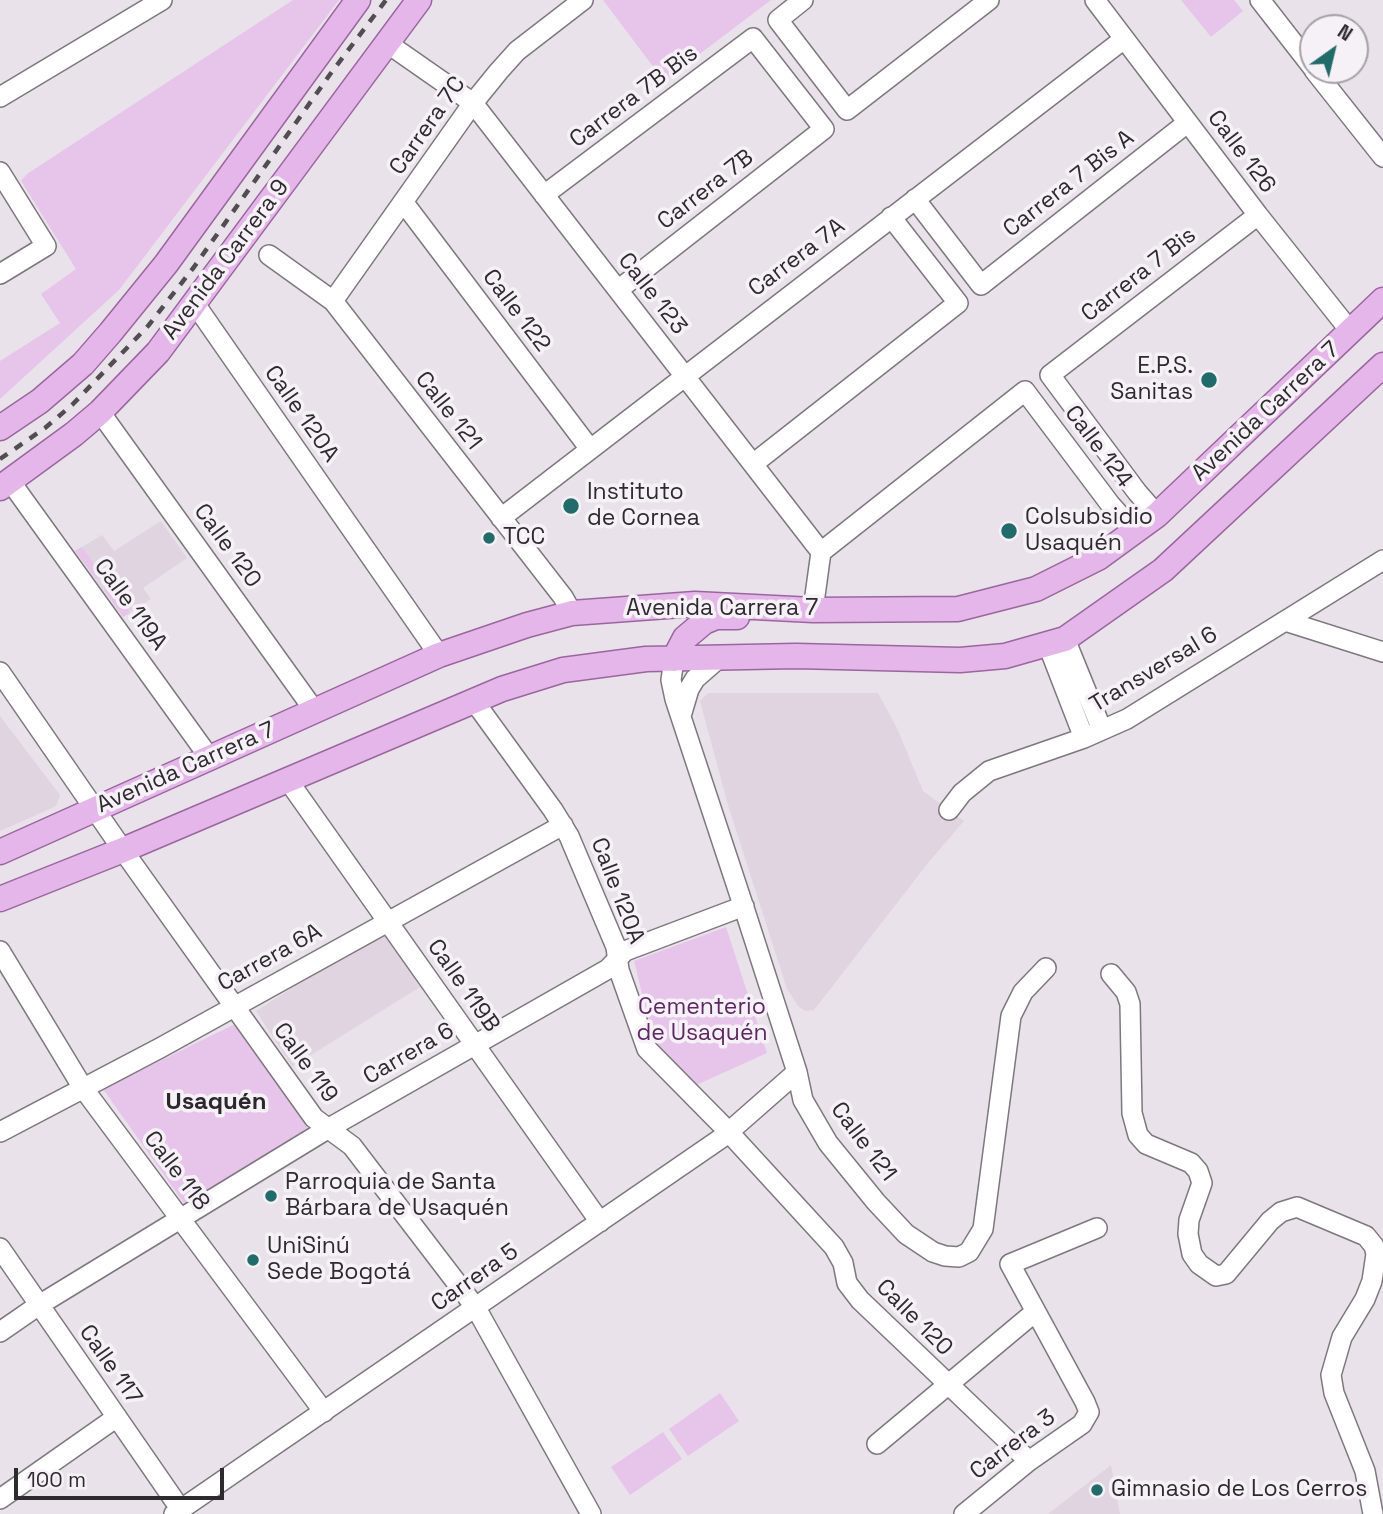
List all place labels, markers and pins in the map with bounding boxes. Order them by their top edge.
place label: E.P.S. Sanitas [1110,353,1193,407]
marker: E.P.S. Sanitas [1199,370,1219,390]
place label: Instituto de Cornea [587,479,700,533]
marker: Instituto de Cornea [561,496,581,516]
place label: Colsubsidio Usaquén [1025,504,1153,558]
marker: Colsubsidio Usaquén [999,521,1019,541]
place label: TCC [503,524,545,552]
marker: TCC [481,530,497,546]
place label: Parroquia de Santa Bárbara de Usaquén [285,1169,509,1223]
marker: Parroquia de Santa Bárbara de Usaquén [263,1188,279,1204]
place label: UniSinú Sede Bogotá [267,1233,411,1287]
marker: UniSinú Sede Bogotá [245,1252,261,1268]
place label: Gimnasio de Los Cerros [1111,1476,1367,1504]
marker: Gimnasio de Los Cerros [1089,1482,1105,1498]

